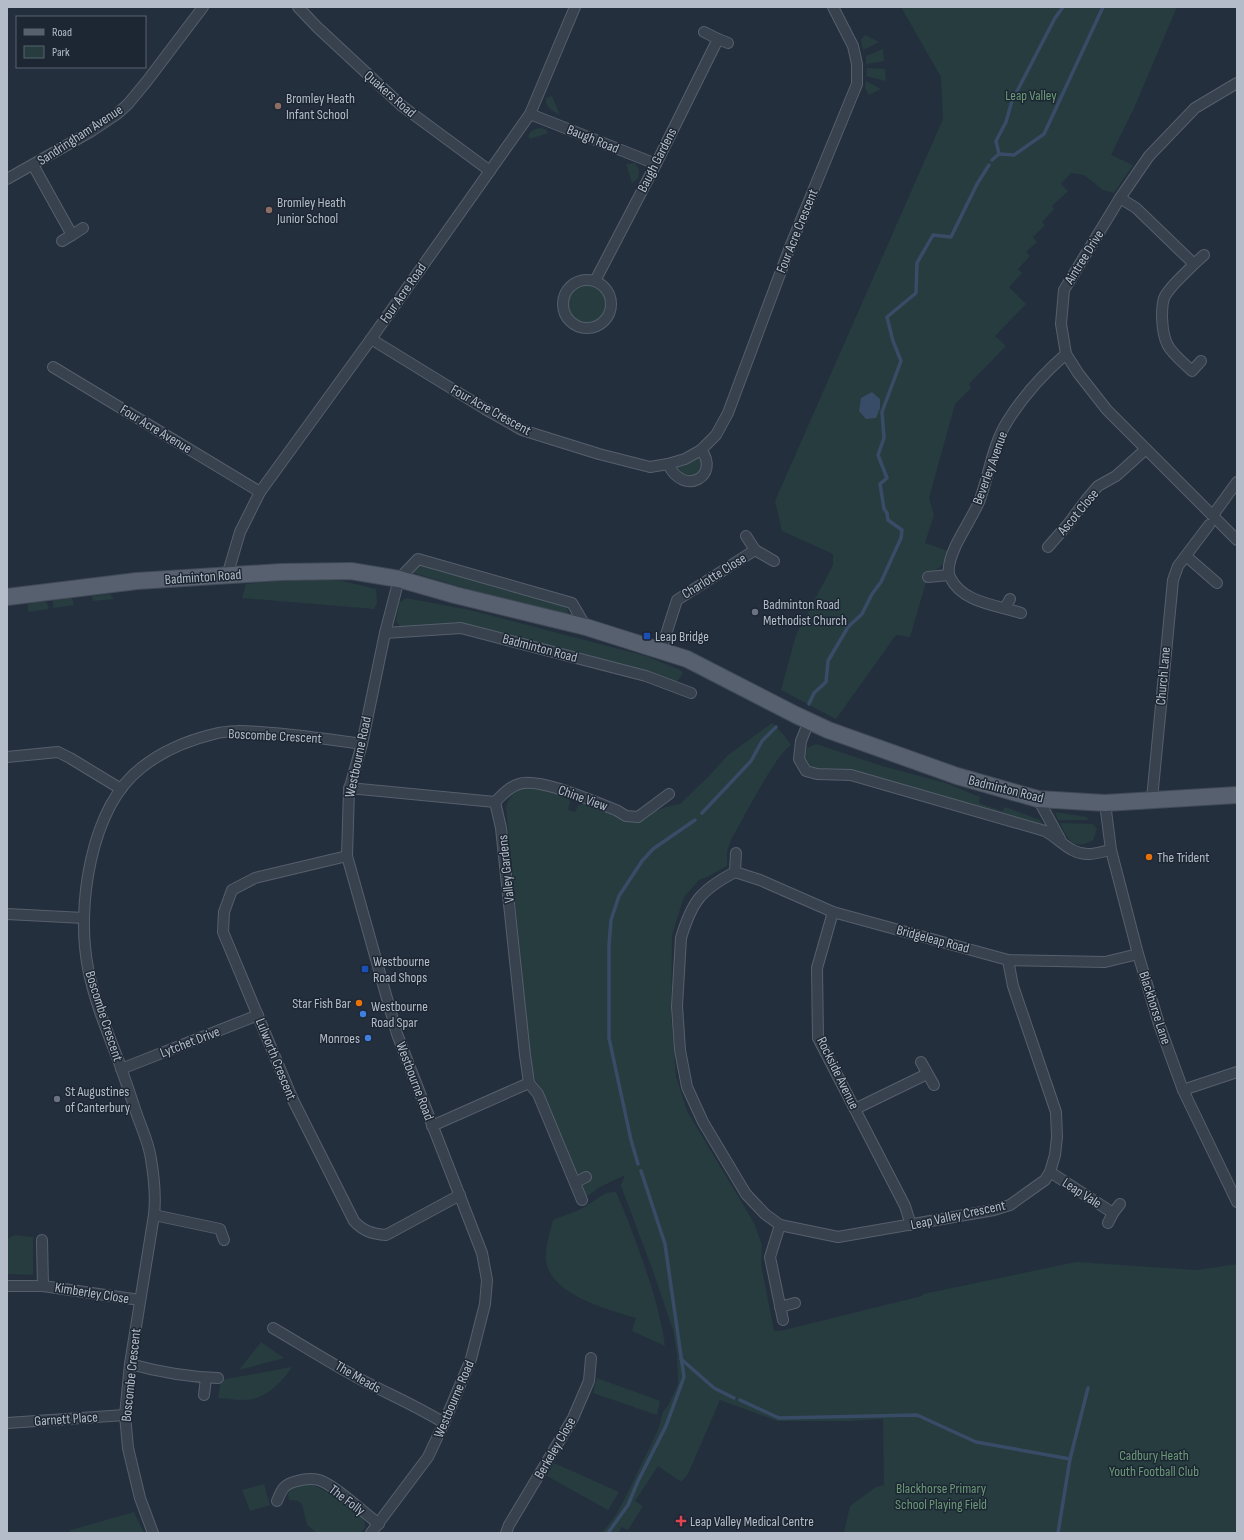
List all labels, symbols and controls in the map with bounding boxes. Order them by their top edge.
legend [16,16,146,68]
text: Road [52,25,72,40]
text: Park [52,45,70,60]
street label: Quakers Road [361,67,420,121]
park label: Leap Valley [1005,87,1057,104]
place label: Bromley Heath Infant School [286,90,355,123]
street label: Sandringham Avenue [34,101,126,169]
marker: Bromley Heath Infant School [273,101,283,111]
street label: Baugh Road [564,121,622,157]
street label: Baugh Gardens [634,125,680,195]
street label: Four Acre Crescent [772,187,822,275]
place label: Bromley Heath Junior School [276,194,346,227]
marker: Bromley Heath Junior School [264,205,274,215]
street label: Aintree Drive [1060,227,1107,288]
street label: Four Acre Road [376,259,430,326]
street label: Four Acre Crescent [448,381,534,439]
street label: Four Acre Avenue [117,401,195,457]
street label: Beverley Avenue [969,429,1011,507]
street label: Ascot Close [1053,486,1102,539]
street label: Charlotte Close [679,550,749,602]
street label: Badminton Road [164,566,242,588]
place label: Badminton Road Methodist Church [763,596,847,629]
marker: Badminton Road Methodist Church [750,607,760,617]
place label: Leap Bridge [655,628,709,645]
street label: Badminton Road [501,630,579,666]
marker: Leap Bridge [642,631,652,641]
street label: Church Lane [1152,646,1174,706]
street label: Westbourne Road [341,715,375,799]
street label: Boscombe Crescent [228,725,322,747]
street label: Badminton Road [967,771,1045,807]
street label: Chine View [556,781,610,815]
street label: Valley Gardens [494,834,518,904]
place label: The Trident [1157,849,1210,866]
marker: The Trident [1144,852,1154,862]
street label: Bridgeleap Road [895,921,971,957]
place label: Westbourne Road Shops [373,953,430,986]
marker: Westbourne Road Shops [360,964,370,974]
street label: Boscombe Crescent [81,969,127,1063]
street label: Blackhorse Lane [1135,969,1175,1047]
place label: Star Fish Bar [292,995,351,1012]
marker: Star Fish Bar [354,998,364,1008]
place label: Westbourne Road Spar [371,998,428,1031]
marker: Westbourne Road Spar [358,1009,368,1019]
street label: Lulworth Crescent [252,1016,300,1102]
street label: Lytchet Drive [158,1023,222,1061]
place label: Monroes [320,1030,360,1047]
marker: Monroes [363,1033,373,1043]
street label: Rockside Avenue [813,1034,863,1112]
street label: Westbourne Road [392,1039,438,1123]
place label: St Augustines of Canterbury [65,1083,131,1116]
marker: St Augustines of Canterbury [52,1094,62,1104]
street label: Leap Vale [1059,1174,1105,1212]
street label: Leap Valley Crescent [909,1197,1007,1233]
street label: Kimberley Close [54,1279,130,1307]
street label: Boscombe Crescent [118,1327,144,1423]
street label: The Meads [332,1357,384,1397]
street label: Westbourne Road [430,1358,478,1440]
street label: Garnett Place [34,1408,98,1430]
street label: Berkeley Close [531,1414,579,1482]
park label: Cadbury Heath Youth Football Club [1109,1447,1199,1480]
park label: Blackhorse Primary School Playing Field [895,1480,987,1513]
street label: The Folly [326,1481,369,1519]
place label: Leap Valley Medical Centre [690,1513,814,1530]
marker: Leap Valley Medical Centre [675,1515,687,1527]

